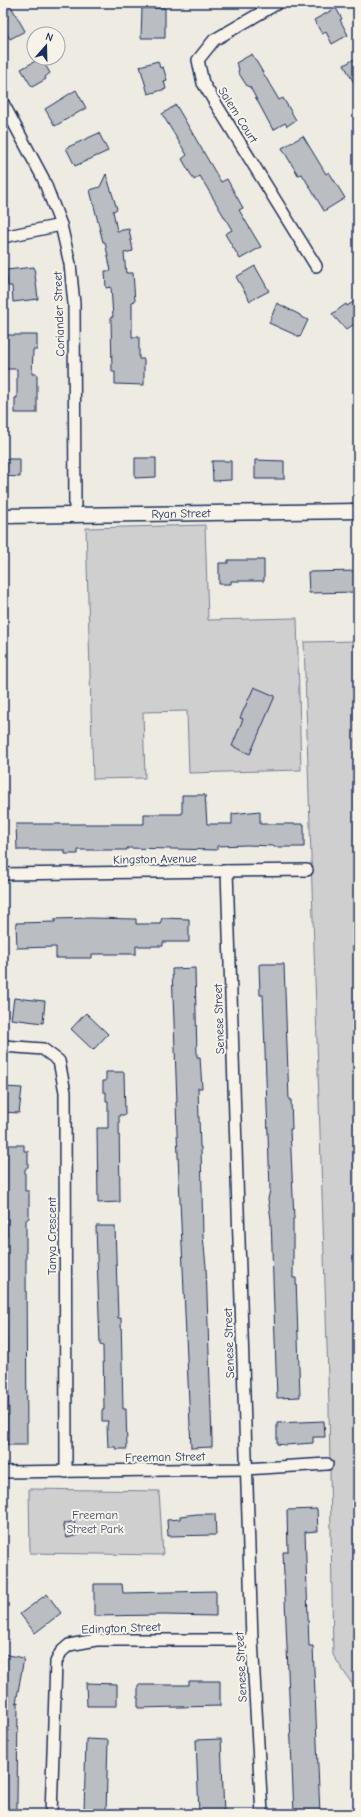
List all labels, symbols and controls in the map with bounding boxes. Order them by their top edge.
north arrow [26,26,66,66]
text: N [44,30,55,44]
street label: Salem Court [215,84,261,146]
street label: Coriander Street [50,271,67,357]
street label: Ryan Street [151,506,211,521]
street label: Kingston Avenue [113,851,197,867]
street label: Senese Street [211,983,227,1054]
street label: Tanya Crescent [45,1196,59,1275]
street label: Senese Street [221,1307,237,1378]
street label: Freeman Street [125,1449,206,1465]
park label: Freeman Street Park [66,1508,124,1536]
street label: Edington Street [81,1620,162,1636]
street label: Senese Street [232,1631,250,1702]

